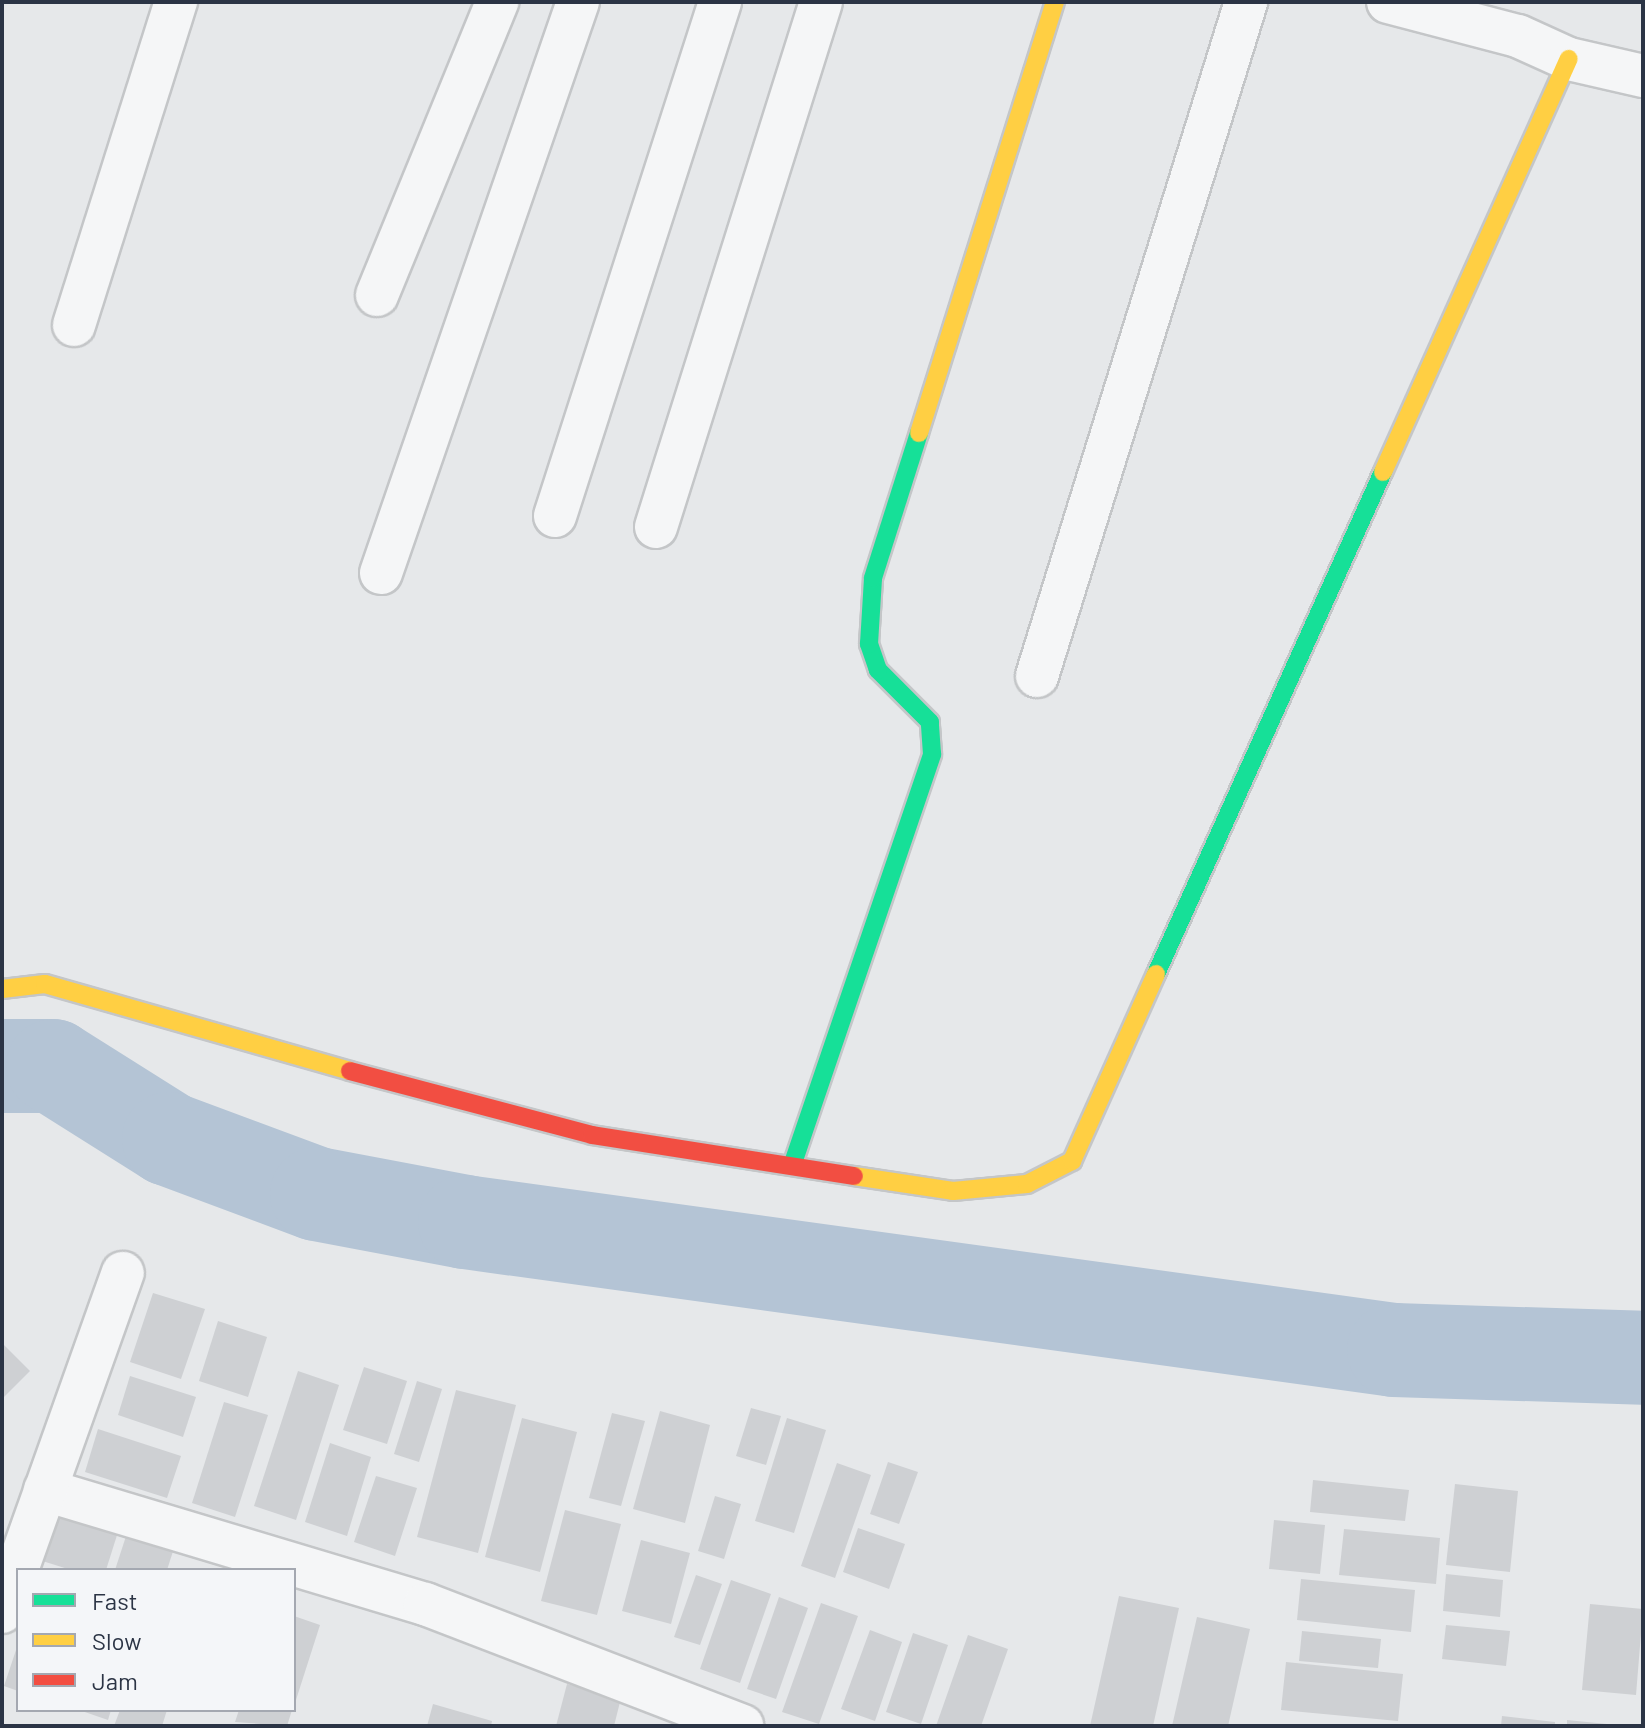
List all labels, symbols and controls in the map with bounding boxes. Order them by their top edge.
legend [16,1568,296,1712]
text: Fast [92,1586,137,1615]
text: Slow [92,1626,141,1655]
text: Jam [92,1666,138,1695]

